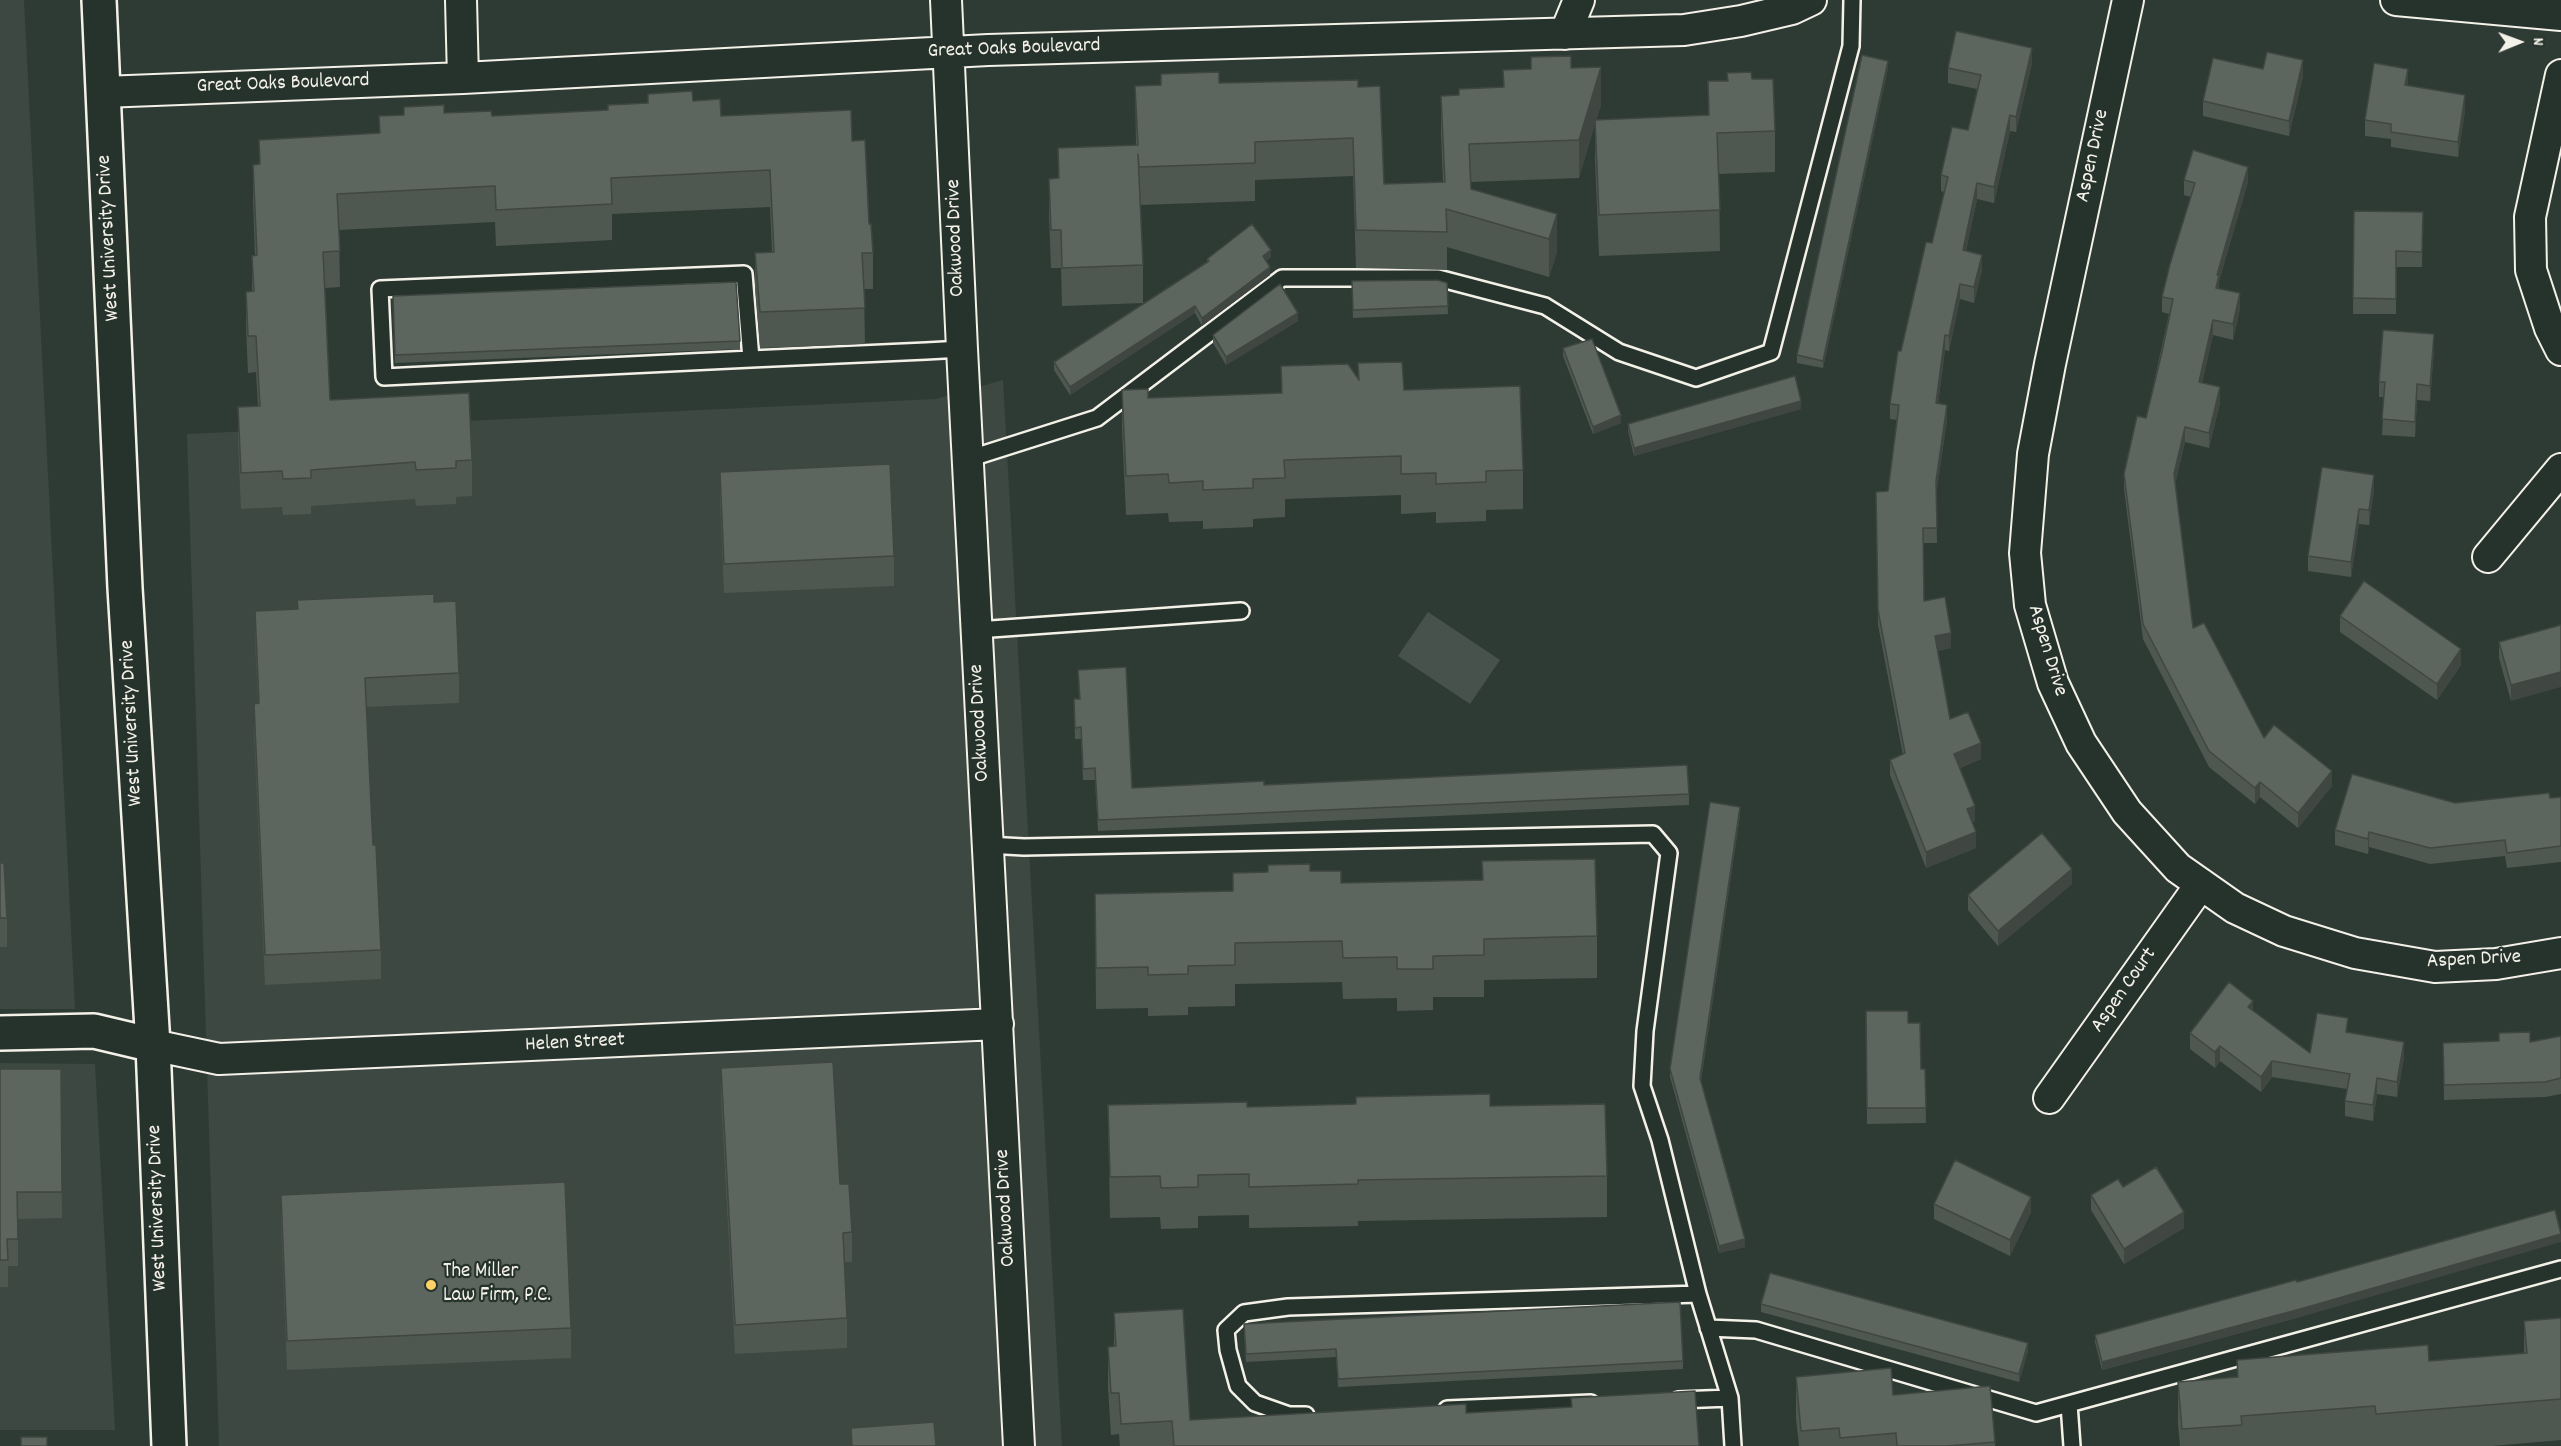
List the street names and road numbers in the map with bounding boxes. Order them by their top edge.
street label: Great Oaks Boulevard [927,34,1101,66]
street label: Great Oaks Boulevard [196,69,370,101]
street label: Aspen Drive [2072,107,2116,205]
street label: West University Drive [93,154,127,322]
street label: Oakwood Drive [942,179,972,297]
street label: Aspen Drive [2020,602,2072,700]
street label: West University Drive [116,639,150,807]
street label: Oakwood Drive [965,663,997,783]
street label: Aspen Court [2087,944,2163,1038]
street label: Aspen Drive [2426,946,2522,976]
street label: Helen Street [525,1029,625,1059]
street label: West University Drive [144,1124,174,1292]
street label: Oakwood Drive [991,1148,1023,1268]

